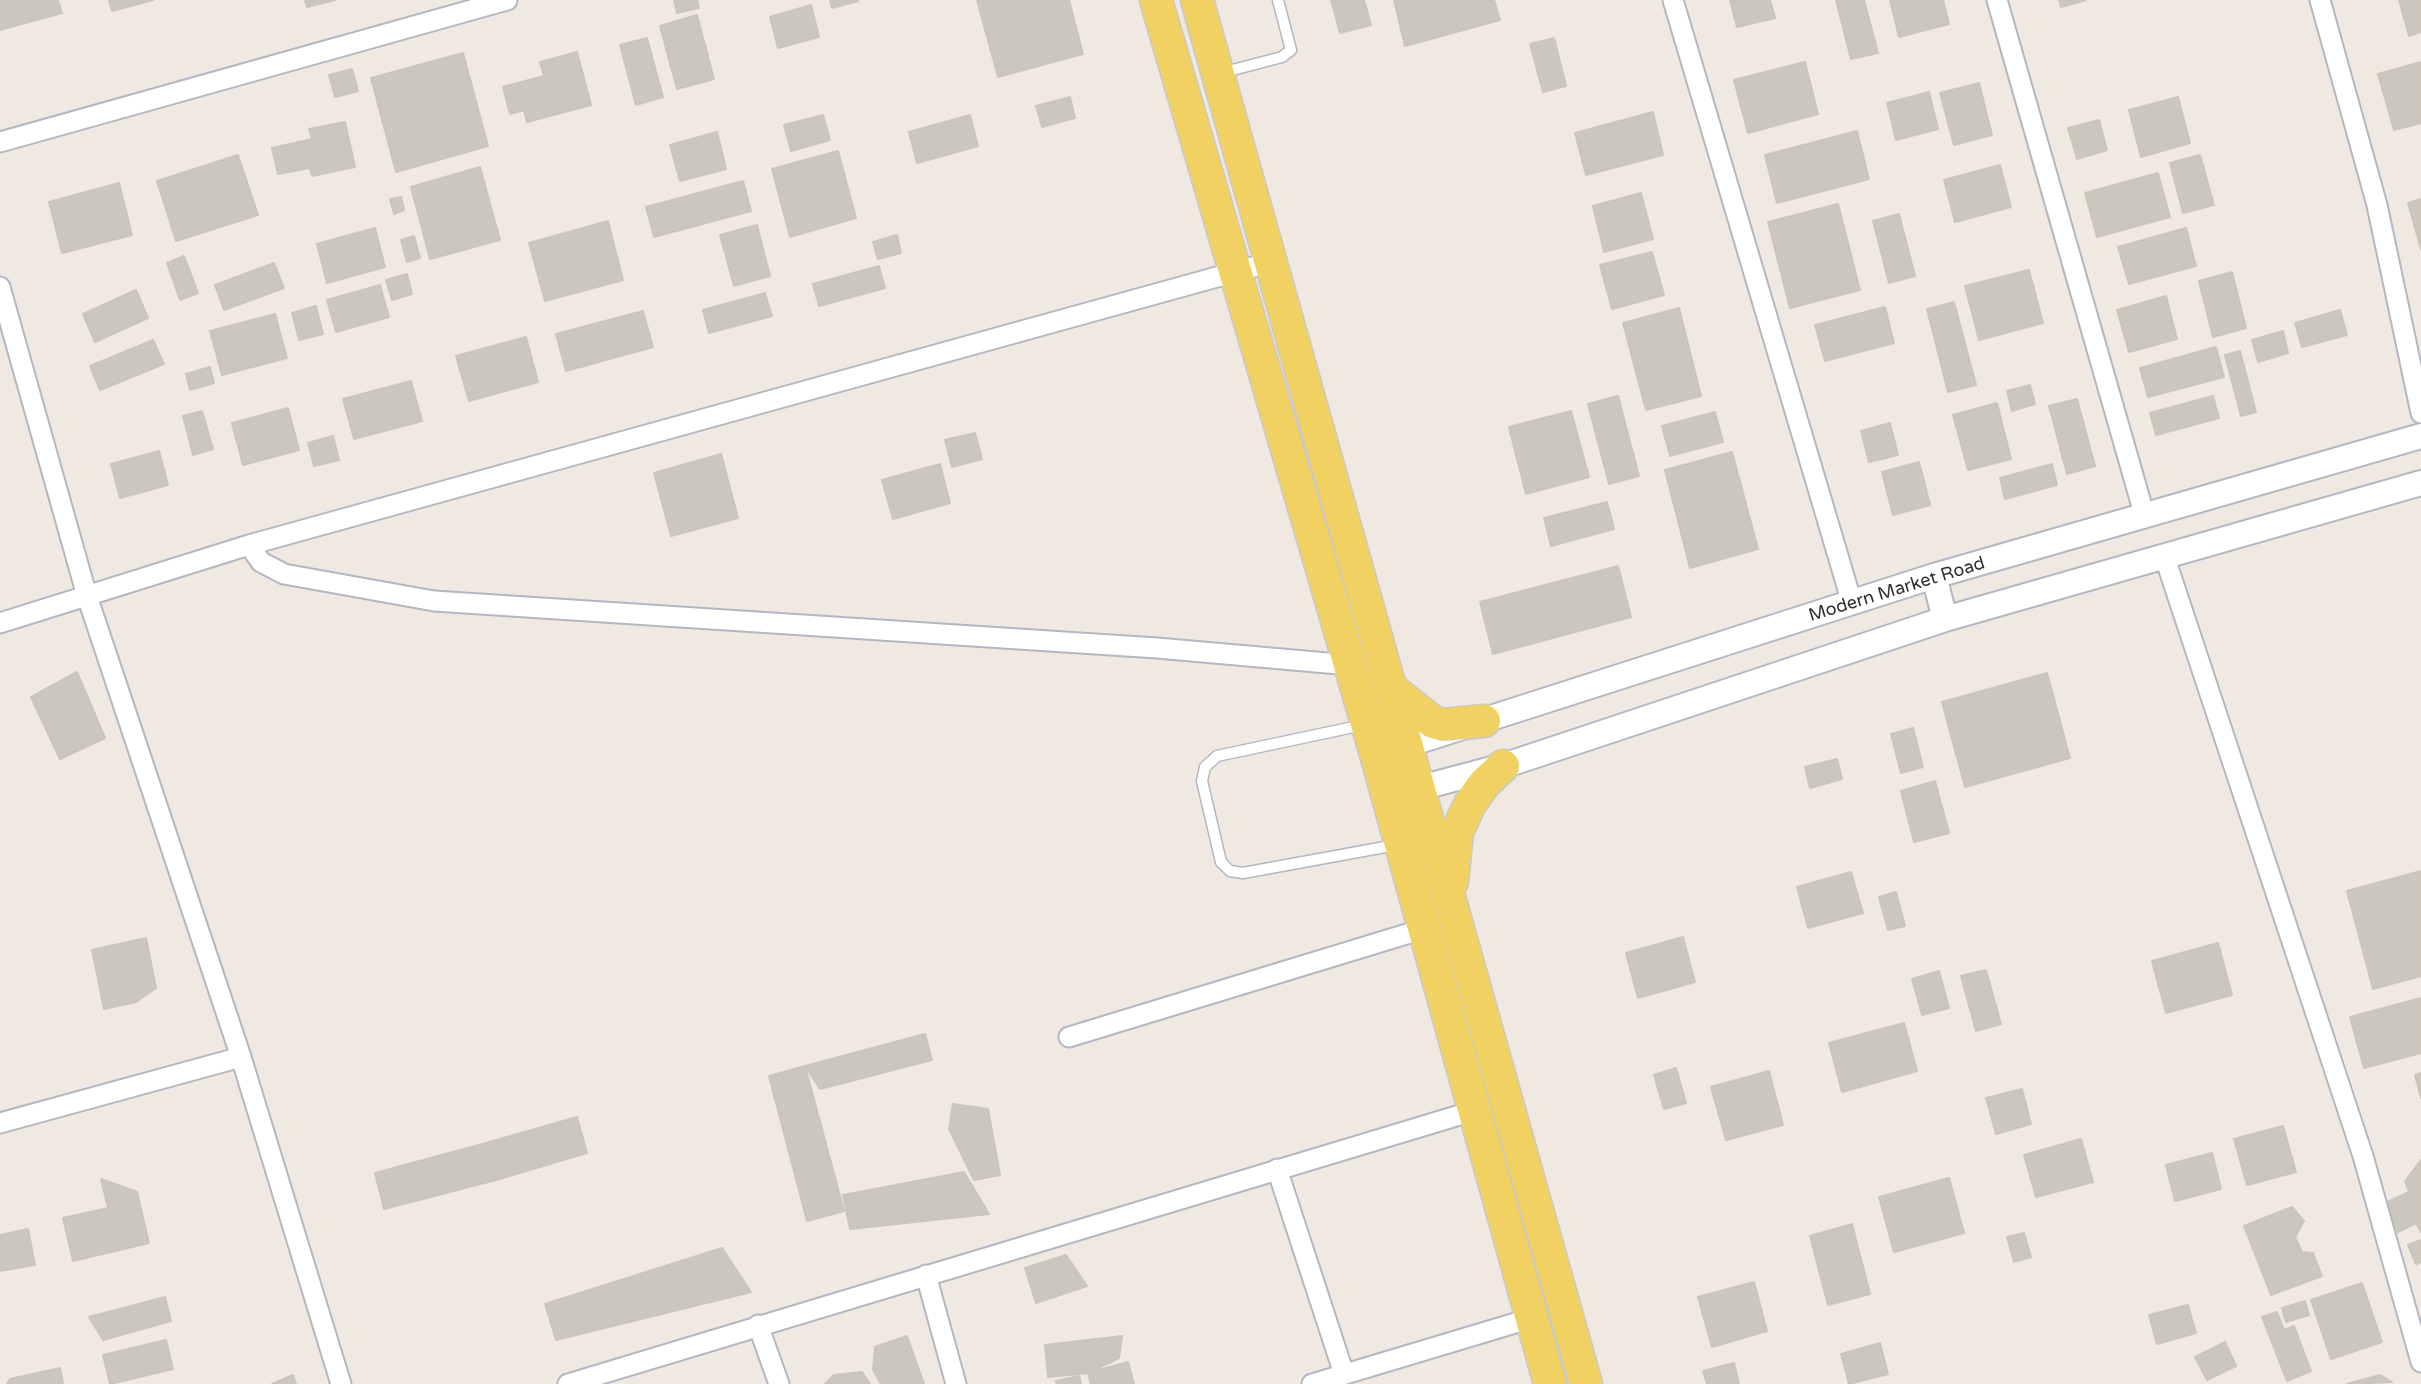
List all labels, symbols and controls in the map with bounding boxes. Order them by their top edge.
street label: Modern Market Road [1806,553,1988,627]

